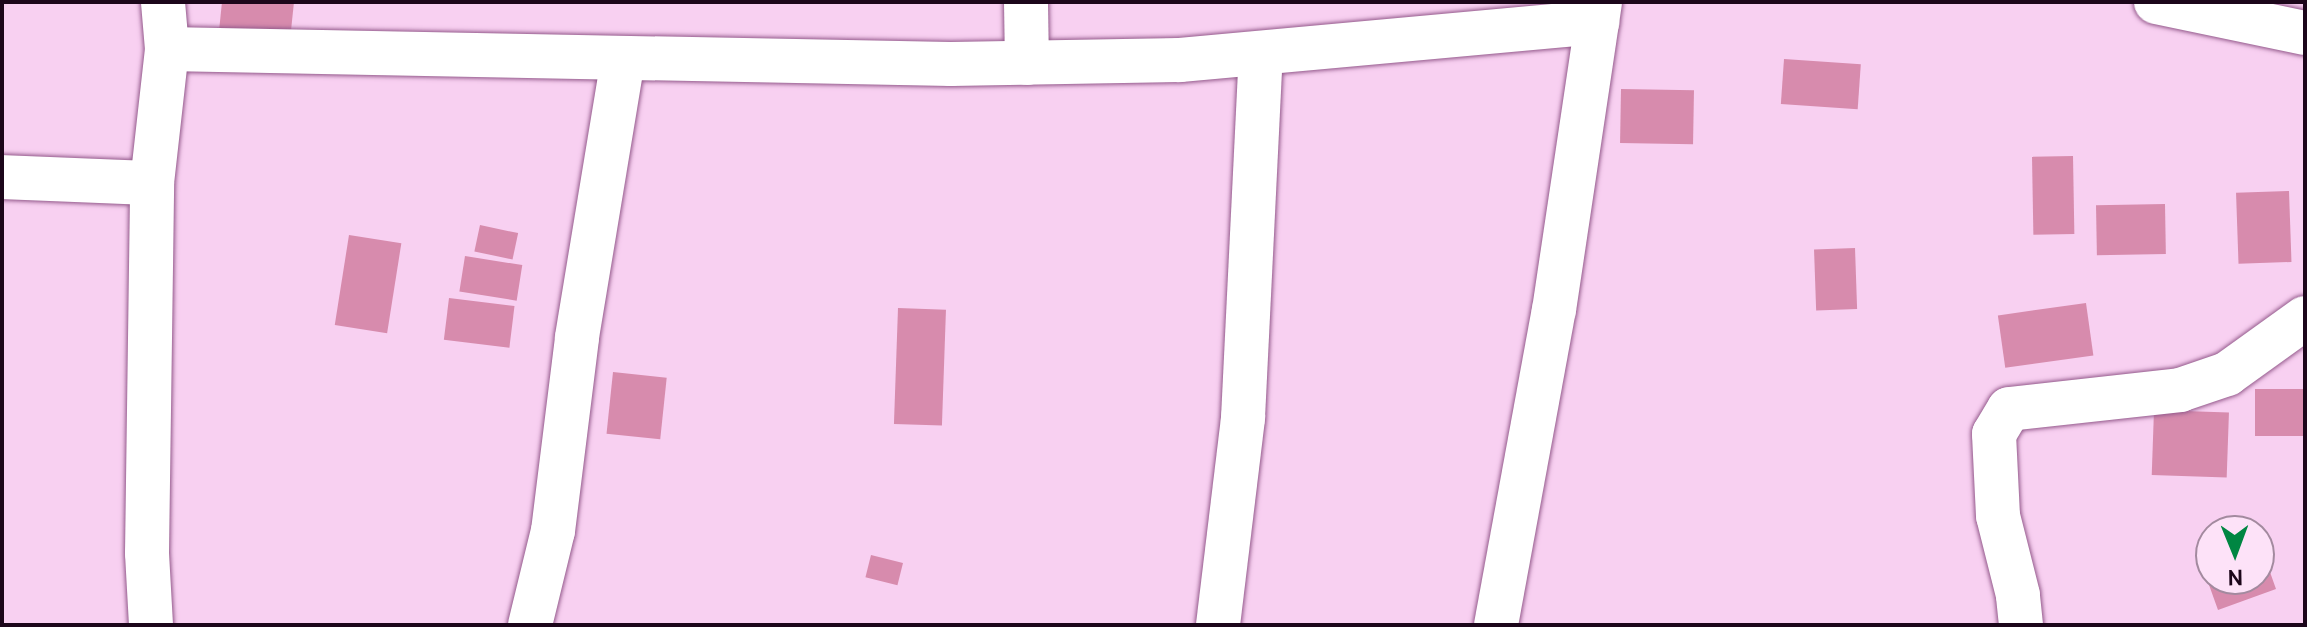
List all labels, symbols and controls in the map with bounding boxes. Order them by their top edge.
north arrow [2195,515,2275,595]
text: N [2227,564,2243,591]

